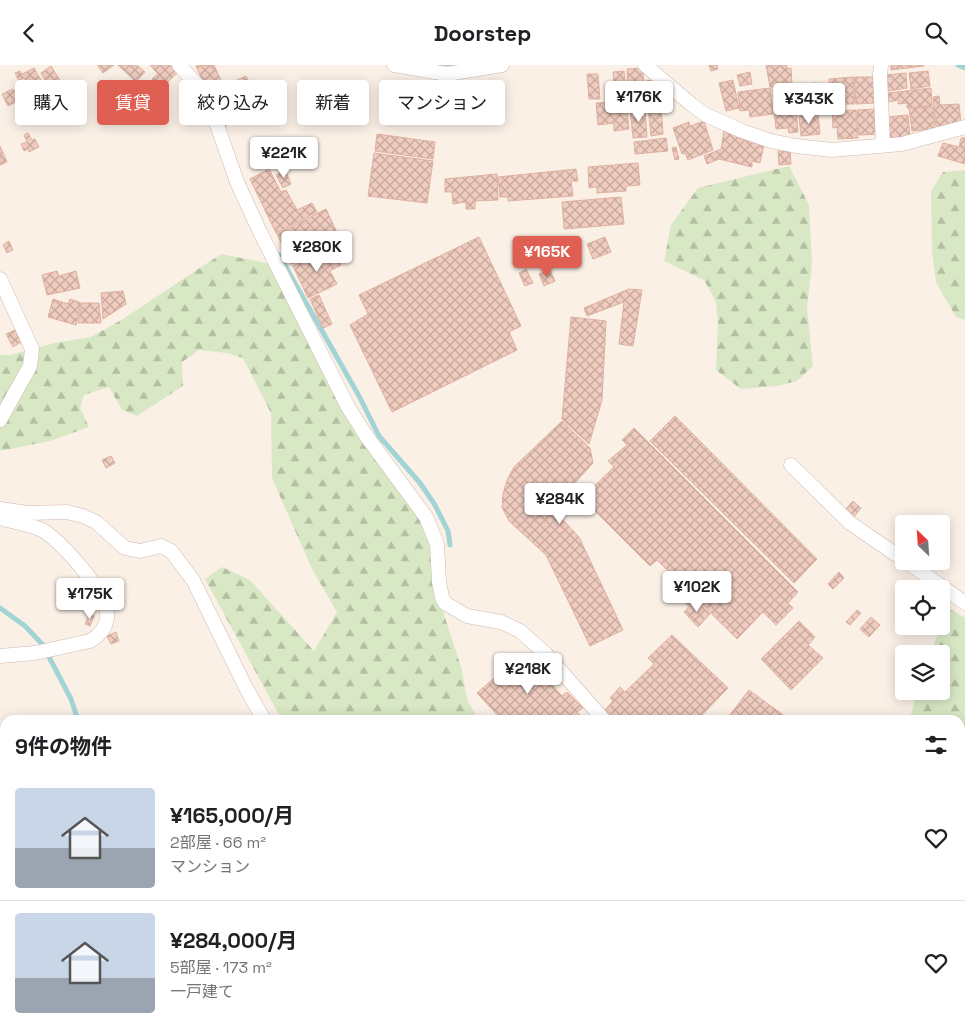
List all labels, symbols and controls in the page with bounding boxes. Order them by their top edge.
icon: back [15,19,43,47]
text: Doorstep [434,19,531,47]
icon: search [922,19,950,47]
chip: 購入 [15,80,87,125]
chip: 賃貸 [97,80,169,125]
chip: 絞り込み [179,80,287,125]
chip: 新着 [297,80,369,125]
chip: マンション [379,80,505,125]
pin: ¥176K [604,80,674,123]
pin: ¥343K [774,83,844,125]
text: ¥176K [616,86,662,107]
text: ¥343K [784,88,834,109]
pin: ¥221K [249,137,319,179]
text: ¥221K [261,142,307,163]
pin: ¥280K [282,231,352,273]
pin: ¥165K [512,235,582,278]
text: ¥280K [292,236,342,257]
text: ¥165K [524,241,570,262]
pin: ¥284K [525,483,595,525]
text: ¥284K [535,488,585,509]
north arrow [895,515,950,570]
map controls [895,515,950,700]
pin: ¥102K [662,571,732,613]
text: ¥102K [673,576,721,597]
pin: ¥175K [55,577,125,620]
button: locate [895,580,950,635]
text: ¥175K [67,583,113,604]
button: layers [895,645,950,700]
pin: ¥218K [493,653,563,695]
text: ¥218K [505,658,551,679]
icon: filters [922,731,950,759]
text: 9件の物件 [15,733,112,760]
text: ¥165,000/月 [170,802,294,829]
icon: home [55,808,115,868]
icon: heart [922,824,950,852]
text: 2部屋 · 66 m² [170,832,266,853]
text: マンション [170,856,250,877]
text: ¥284,000/月 [170,927,297,954]
icon: home [55,933,115,993]
icon: heart [922,949,950,977]
text: 5部屋 · 173 m² [170,957,272,978]
text: 一戸建て [170,981,234,1002]

